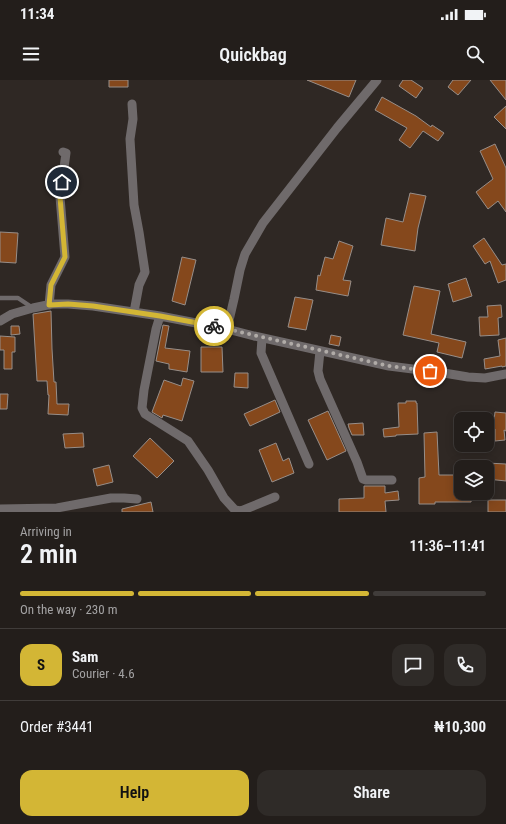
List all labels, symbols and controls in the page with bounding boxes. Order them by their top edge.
text: 11:34 [20,5,54,23]
icon: menu [20,43,42,65]
icon: search [464,43,486,65]
text: Quickbag [219,44,287,65]
pin [45,165,79,199]
icon: home [51,171,73,193]
courier [194,306,234,346]
icon: bike [203,315,225,337]
pin [413,354,447,388]
icon: bag [419,360,441,382]
map controls [454,412,494,500]
button: locate [454,412,494,452]
button: layers [454,460,494,500]
text: Arriving in [20,524,72,539]
text: 11:36–11:41 [409,537,486,555]
text: 2 min [20,539,78,569]
text: On the way · 230 m [20,602,117,617]
button: chat [392,644,434,686]
button: phone [444,644,486,686]
text: Sam [72,648,98,666]
text: S [37,656,45,674]
text: Courier · 4.6 [72,666,135,681]
text: Order #3441 [20,718,94,736]
text: ₦10,300 [434,718,486,736]
button: Help [20,770,249,816]
button: Share [257,770,486,816]

